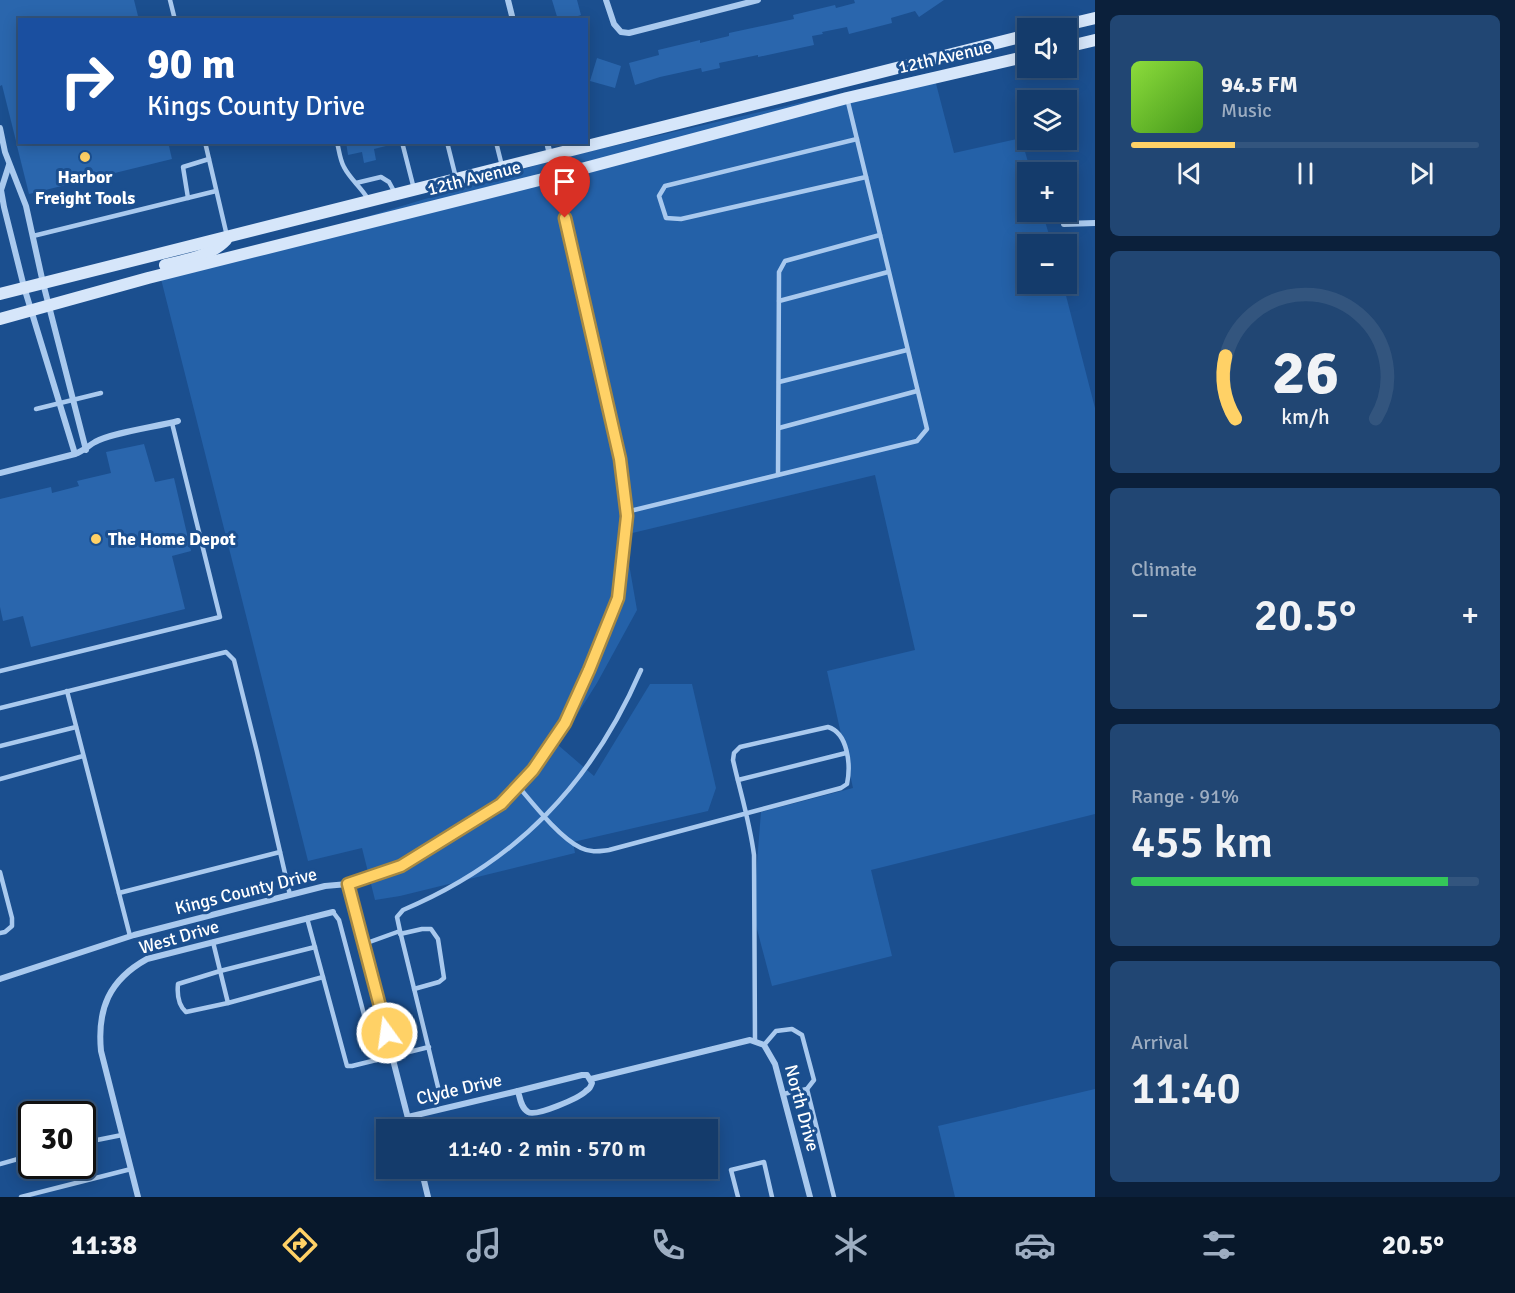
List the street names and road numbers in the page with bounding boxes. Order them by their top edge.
street label: 12th Avenue [896,36,994,78]
street label: 12th Avenue [425,156,523,200]
street label: Kings County Drive [173,863,319,919]
street label: West Drive [137,915,221,959]
street label: North Drive [780,1062,824,1154]
street label: Clyde Drive [414,1068,504,1110]

